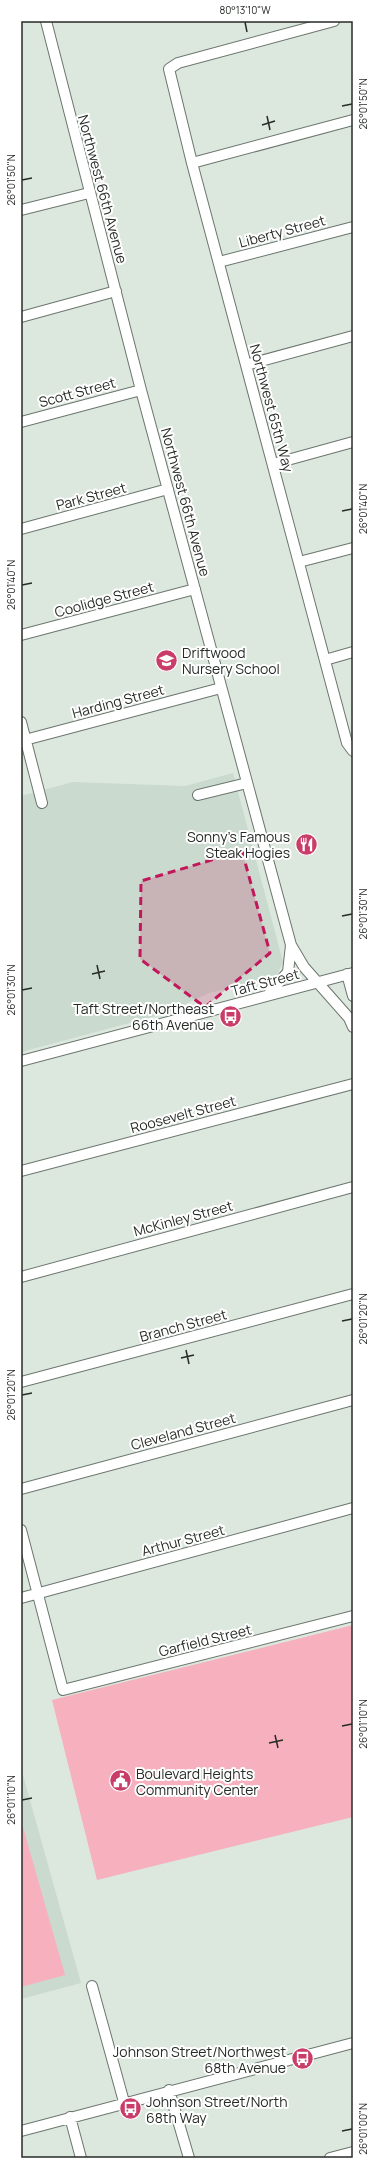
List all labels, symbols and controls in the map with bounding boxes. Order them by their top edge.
text: 80°13'10"W [219,3,271,17]
text: 26°01'50"N [356,78,370,130]
street label: Northwest 66th Avenue [74,113,132,265]
text: 26°01'50"N [4,154,18,206]
street label: Liberty Street [237,210,328,252]
street label: Northwest 65th Way [246,342,298,475]
street label: Scott Street [37,373,118,411]
street label: Northwest 66th Avenue [157,426,215,578]
street label: Park Street [54,477,129,514]
text: 26°01'40"N [356,484,370,534]
text: 26°01'40"N [4,560,18,610]
street label: Coolidge Street [52,577,156,621]
place label: Driftwood Nursery School [182,643,280,678]
school or university icon: Driftwood Nursery School [154,647,180,673]
street label: Harding Street [70,680,166,722]
place label: Sonny's Famous Steak Hogies [187,827,290,862]
restaurant icon: Sonny's Famous Steak Hogies [293,831,319,857]
text: 26°01'30"N [356,888,370,939]
text: 26°01'30"N [4,964,18,1015]
street label: Taft Street [229,964,301,1000]
place label: Taft Street/Northeast 66th Avenue [73,999,214,1034]
bus stop icon: Taft Street/Northeast 66th Avenue [217,1003,243,1029]
street label: Roosevelt Street [128,1091,238,1137]
street label: McKinley Street [131,1196,235,1240]
text: 26°01'20"N [356,1293,370,1345]
street label: Branch Street [137,1304,229,1346]
text: 26°01'20"N [4,1369,18,1421]
street label: Cleveland Street [129,1408,238,1454]
street label: Arthur Street [139,1520,227,1560]
street label: Garfield Street [157,1619,254,1661]
text: 26°01'10"N [356,1699,370,1749]
place label: Boulevard Heights Community Center [136,1764,258,1799]
public building icon: Boulevard Heights Community Center [108,1768,134,1794]
text: 26°01'10"N [4,1775,18,1825]
place label: Johnson Street/Northwest 68th Avenue [113,2042,286,2077]
bus stop icon: Johnson Street/Northwest 68th Avenue [289,2046,315,2072]
place label: Johnson Street/North 68th Way [146,2092,288,2127]
bus stop icon: Johnson Street/North 68th Way [118,2096,144,2122]
text: 26°01'00"N [356,2103,370,2155]

